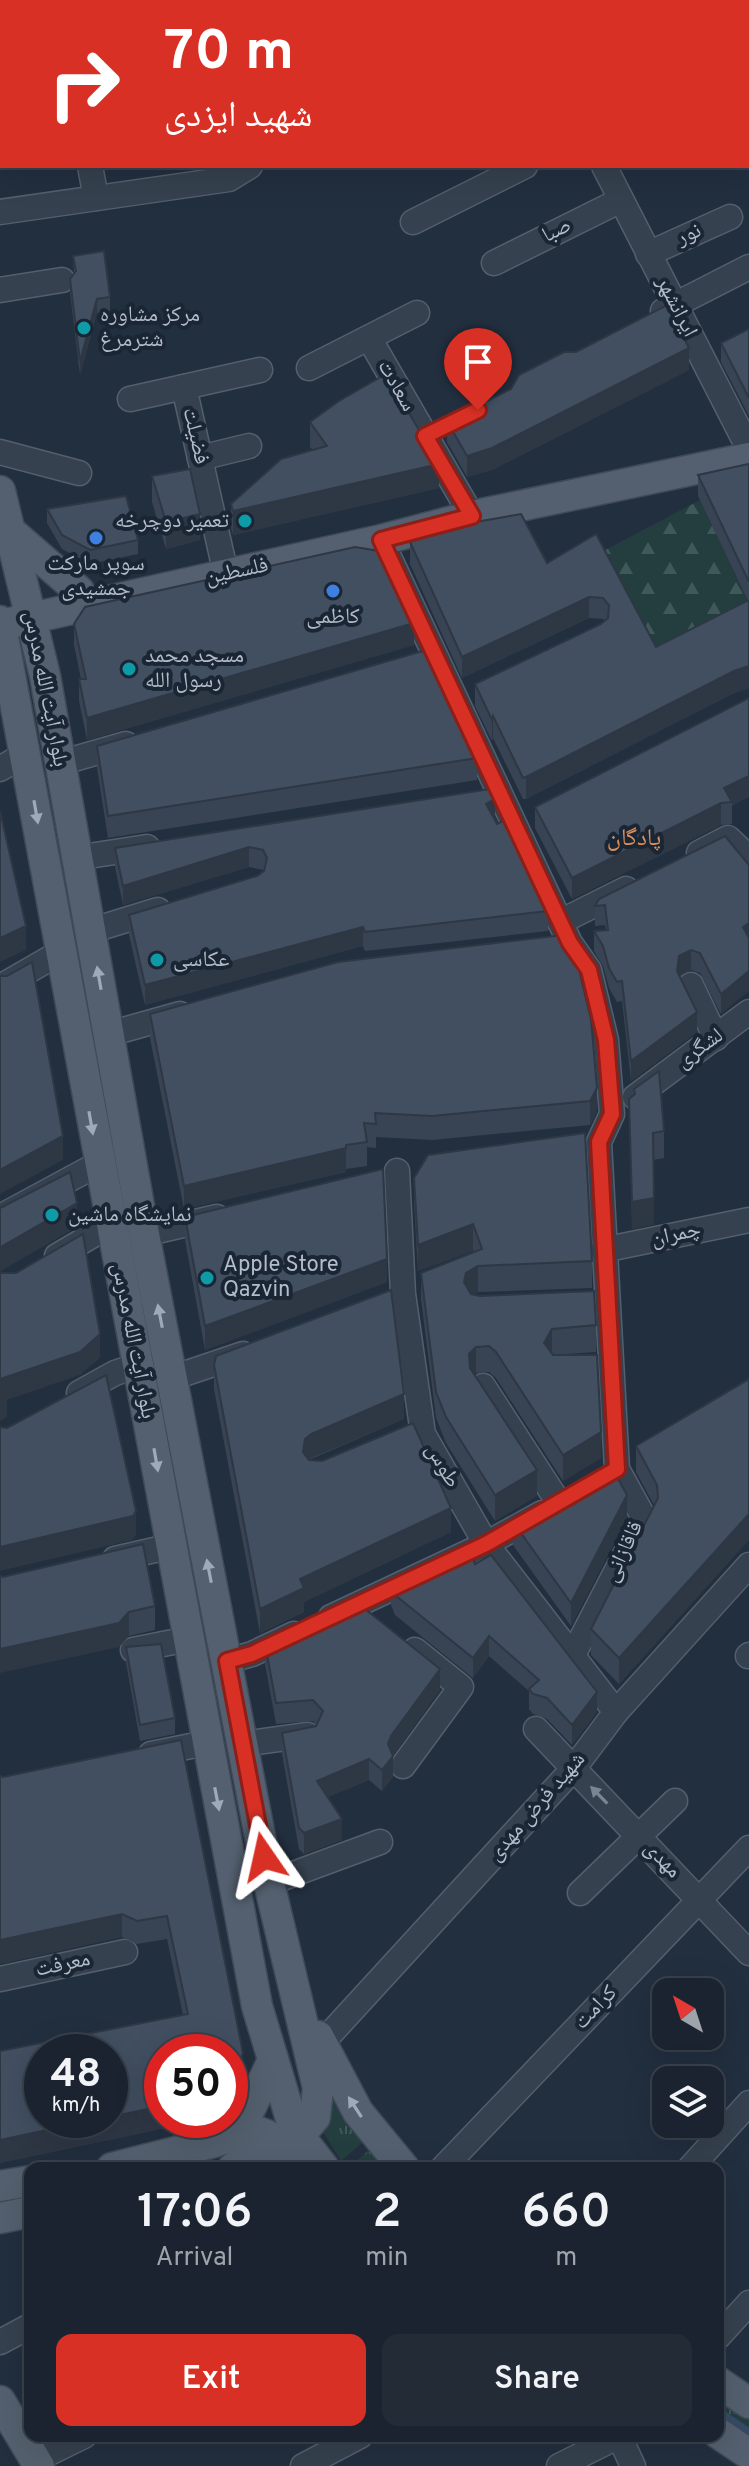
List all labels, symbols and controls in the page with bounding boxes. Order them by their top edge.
text: 70 m [164,19,294,89]
icon: right [32,32,136,136]
text: شهید ایزدی [164,94,313,140]
street label: صبا [538,212,576,250]
street label: نور [671,218,706,253]
street label: ایرانشهر [649,271,703,342]
place label: مرکز مشاوره شترمرغ [100,302,200,354]
marker: مرکز مشاوره شترمرغ [75,319,93,337]
pin [444,328,512,410]
icon: arrive [456,340,500,384]
street label: سعادت [370,355,422,417]
street label: فضیلت [175,405,215,467]
place label: تعمیر دوچرخه [115,508,230,535]
marker: تعمیر دوچرخه [236,512,254,530]
marker: سوپر مارکت جمشیدی [87,529,105,547]
place label: سوپر مارکت جمشیدی [47,551,145,603]
street label: فلسطین [203,552,271,592]
marker: کاظمی [324,582,342,600]
place label: کاظمی [306,604,360,631]
street label: بلوار آیت الله مدرس [17,609,73,769]
place label: مسجد محمد رسول الله [145,643,244,695]
marker: مسجد محمد رسول الله [120,660,138,678]
one-way arrow [30,799,42,824]
district label: پادگان [607,824,661,854]
place label: عکاسی [173,947,229,974]
marker: عکاسی [148,951,166,969]
one-way arrow [92,965,104,990]
street label: لشگری [671,1023,729,1075]
one-way arrow [86,1110,98,1135]
place label: نمایشگاه ماشین [68,1202,192,1229]
marker: نمایشگاه ماشین [43,1206,61,1224]
street label: چمران [649,1217,703,1253]
place label: Apple Store Qazvin [223,1252,339,1304]
street label: بلوار آیت الله مدرس [105,1261,161,1421]
marker: Apple Store Qazvin [198,1269,216,1287]
one-way arrow [153,1303,166,1328]
street label: طوس [419,1439,465,1493]
one-way arrow [151,1448,163,1473]
street label: قاقازانی [598,1517,650,1587]
one-way arrow [203,1559,215,1584]
street label: شهید فرض مهدی [482,1747,592,1867]
one-way arrow [590,1785,608,1804]
one-way arrow [211,1787,224,1812]
position arrow [222,1815,306,1899]
street label: مهدی [638,1835,686,1885]
street label: معرفت [33,1946,93,1984]
north arrow [652,1978,724,2050]
map controls [652,1978,724,2138]
street label: کرامت [568,1980,624,2036]
speed limit sign: 50 [144,2034,248,2138]
text: 48 [51,2051,101,2101]
button: layers [652,2066,724,2138]
text: km/h [52,2093,100,2119]
one-way arrow [349,2096,363,2118]
text: 17:06 [137,2184,252,2244]
text: 2 [372,2184,402,2244]
text: 660 [521,2184,611,2244]
text: Arrival [156,2242,233,2275]
text: min [365,2242,409,2275]
text: m [555,2242,577,2275]
button: Exit [56,2334,366,2426]
button: Share [382,2334,692,2426]

